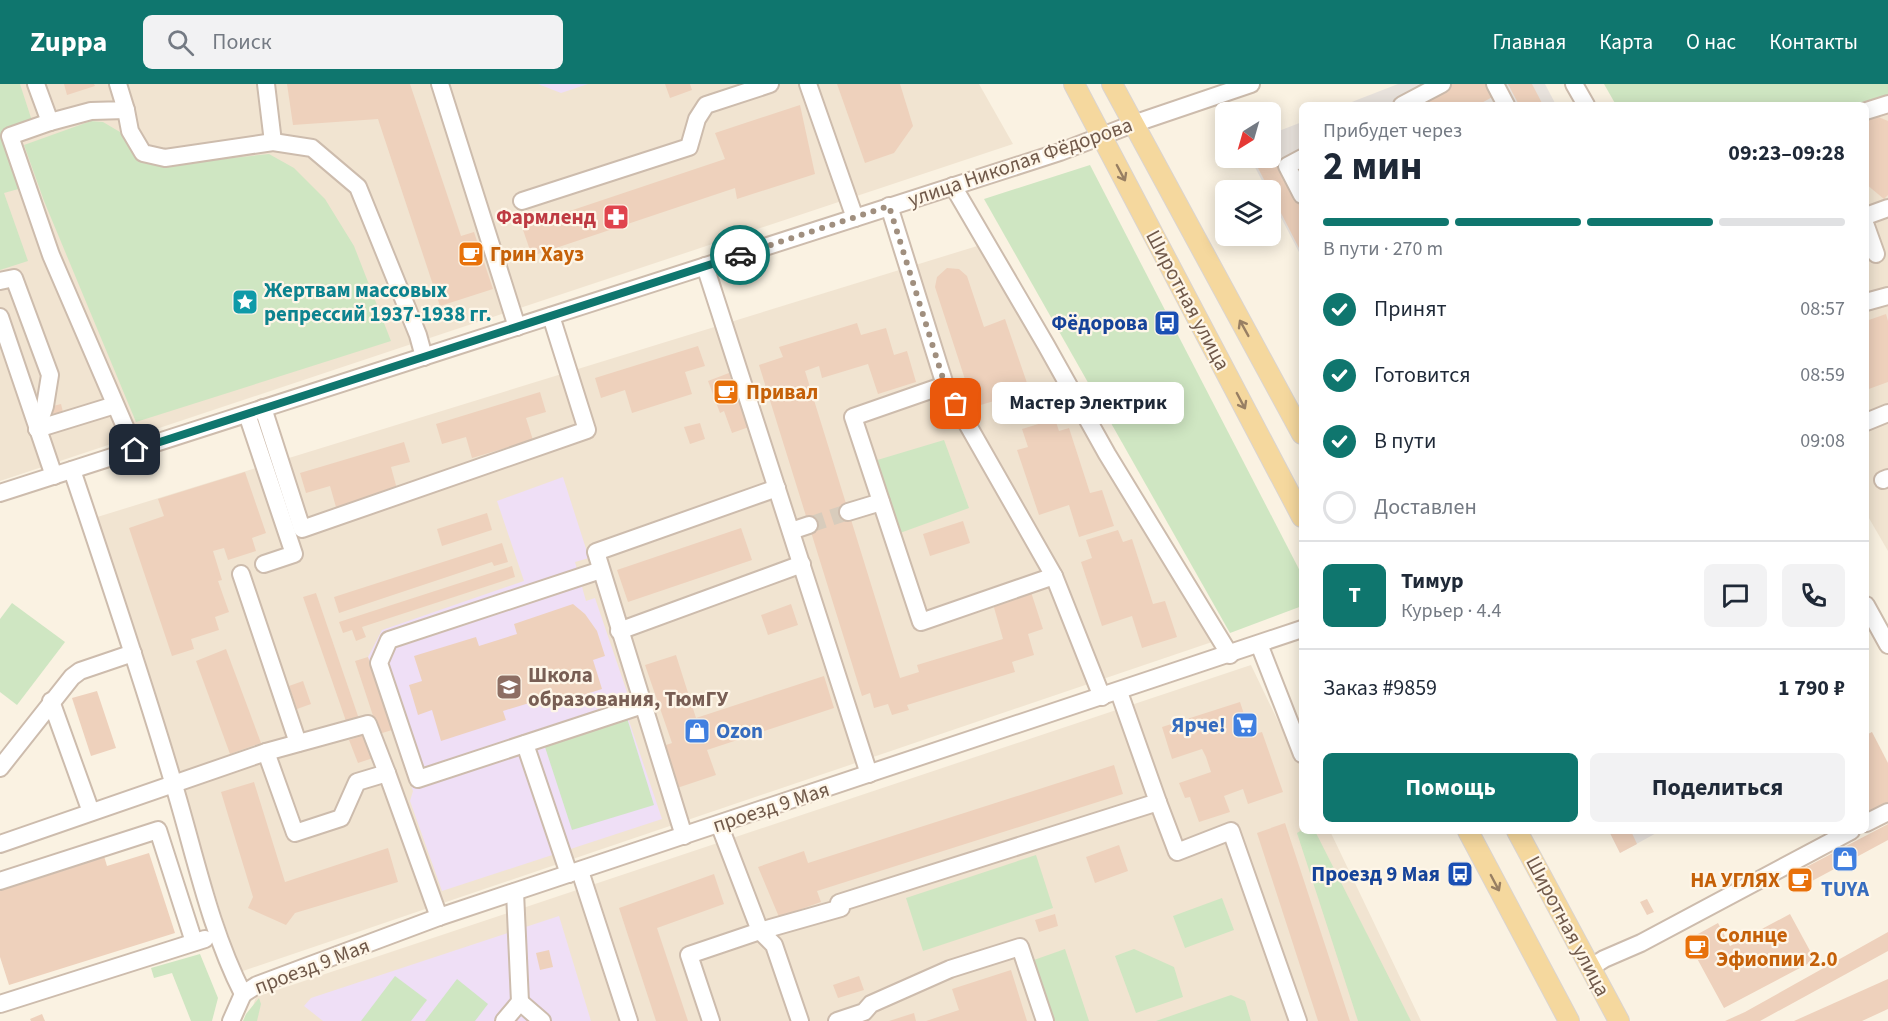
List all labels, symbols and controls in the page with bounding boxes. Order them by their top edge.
search box [143,15,563,69]
text: Zuppa [30,22,107,62]
icon: search [164,26,197,59]
text: Поиск [212,26,272,58]
text: Главная [1493,27,1566,57]
text: Карта [1599,27,1653,57]
text: О нас [1686,27,1736,57]
text: Контакты [1769,27,1858,57]
north arrow [1215,102,1281,168]
map controls [1215,102,1281,246]
street label: улица Николая Фёдорова [904,109,1136,215]
text: Прибудет через [1323,117,1462,145]
text: 09:23–09:28 [1728,137,1845,169]
text: 2 мин [1323,139,1423,195]
one-way arrow [1115,164,1127,181]
button: layers [1215,180,1281,246]
place label: Фармленд [496,202,597,232]
pharmacy icon: Фармленд [601,202,631,232]
courier [710,225,770,285]
street label: Широтная улица [1138,225,1238,375]
text: В пути · 270 m [1323,235,1443,263]
cafe icon: Грин Хауз [456,239,486,269]
place label: Грин Хауз [490,239,584,269]
icon: car [724,239,757,272]
place label: Жертвам массовых репрессий 1937-1938 гг. [264,275,492,329]
place icon: Жертвам массовых репрессий 1937-1938 гг. [230,287,260,317]
icon: check [1323,293,1356,326]
text: Принят [1374,293,1447,325]
text: 08:57 [1800,295,1845,323]
place label: Фёдорова [1051,308,1148,338]
bus stop icon: Фёдорова [1152,308,1182,338]
one-way arrow [1238,319,1249,337]
icon: check [1323,359,1356,392]
text: Готовится [1374,359,1471,391]
text: 08:59 [1800,361,1845,389]
cafe icon: Привал [711,377,741,407]
place label: Привал [746,377,818,407]
pin [930,378,981,429]
callout: Мастер Электрик [992,383,1184,425]
icon: bag [939,387,972,420]
text: Мастер Электрик [1009,389,1167,417]
one-way arrow [1235,392,1247,409]
pin [109,424,160,475]
icon: check [1323,425,1356,458]
text: В пути [1374,425,1436,457]
text: 09:08 [1800,427,1845,455]
icon: home [118,433,151,466]
text: Доставлен [1374,491,1477,523]
button: chat [1704,564,1767,627]
button: phone [1782,564,1845,627]
text: Тимур [1401,565,1464,597]
text: Т [1348,579,1361,611]
text: Курьер · 4.4 [1401,597,1501,625]
place label: Школа образования, ТюмГУ [528,660,728,714]
school or university icon: Школа образования, ТюмГУ [494,672,524,702]
text: Заказ #9859 [1323,672,1437,704]
text: 1 790 ₽ [1778,672,1845,704]
place label: Ярче! [1171,710,1226,740]
supermarket icon: Ярче! [1230,710,1260,740]
shop icon: Ozon [682,716,712,746]
place label: Ozon [716,716,763,746]
button: Помощь [1323,753,1578,822]
button: Поделиться [1590,753,1845,822]
street label: проезд 9 Мая [709,774,833,840]
shop icon: TUYA [1830,844,1860,874]
street label: Широтная улица [1518,851,1618,1001]
place label: Проезд 9 Мая [1311,859,1440,889]
bus stop icon: Проезд 9 Мая [1445,859,1475,889]
place label: НА УГЛЯХ [1690,865,1780,895]
cafe icon: НА УГЛЯХ [1785,865,1815,895]
one-way arrow [1490,873,1501,891]
place label: TUYA [1821,874,1870,904]
place label: Солнце Эфиопии 2.0 [1716,920,1838,974]
street label: проезд 9 Мая [250,930,374,1002]
cafe icon: Солнце Эфиопии 2.0 [1682,932,1712,962]

